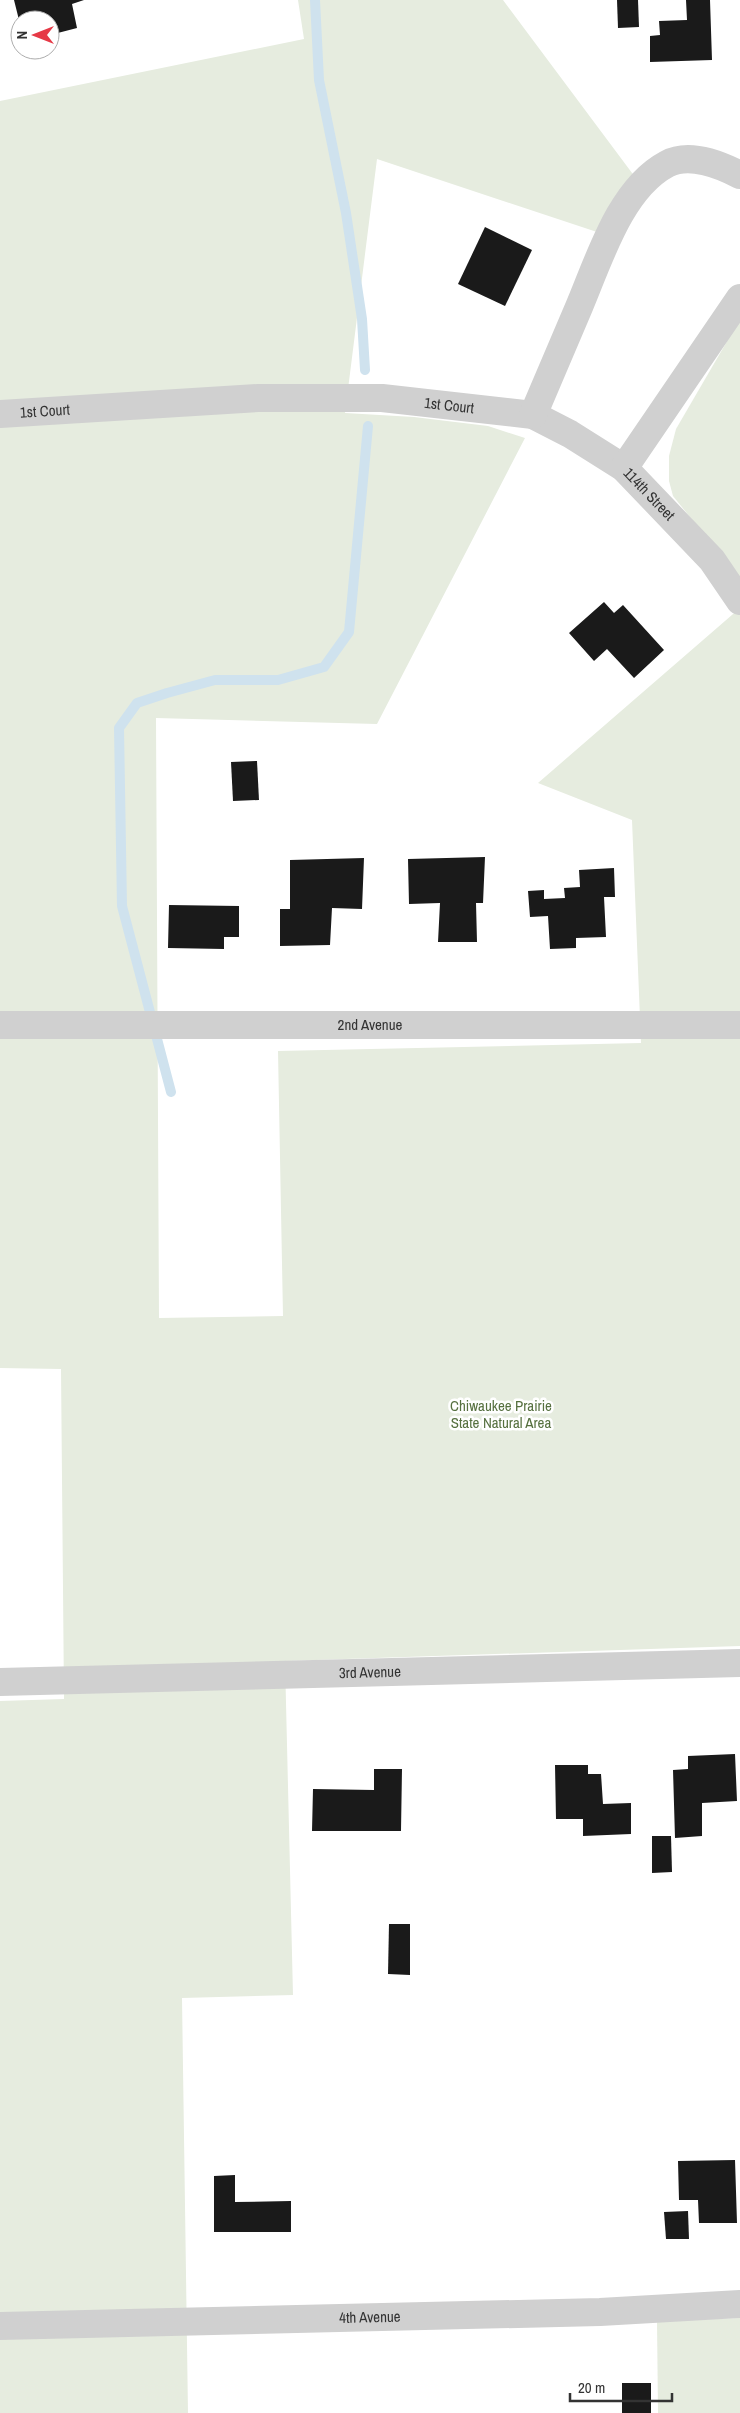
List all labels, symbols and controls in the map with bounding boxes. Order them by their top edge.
north arrow [10,10,60,60]
text: N [13,31,31,39]
street label: 1st Court [423,392,476,418]
street label: 1st Court [19,399,71,423]
street label: 114th Street [619,463,680,525]
street label: 2nd Avenue [338,1014,403,1035]
park label: Chiwaukee Prairie State Natural Area [450,1395,552,1433]
street label: 3rd Avenue [339,1661,401,1683]
street label: 4th Avenue [339,2306,401,2328]
scale bar [570,2370,672,2402]
text: 20 m [578,2377,605,2398]

